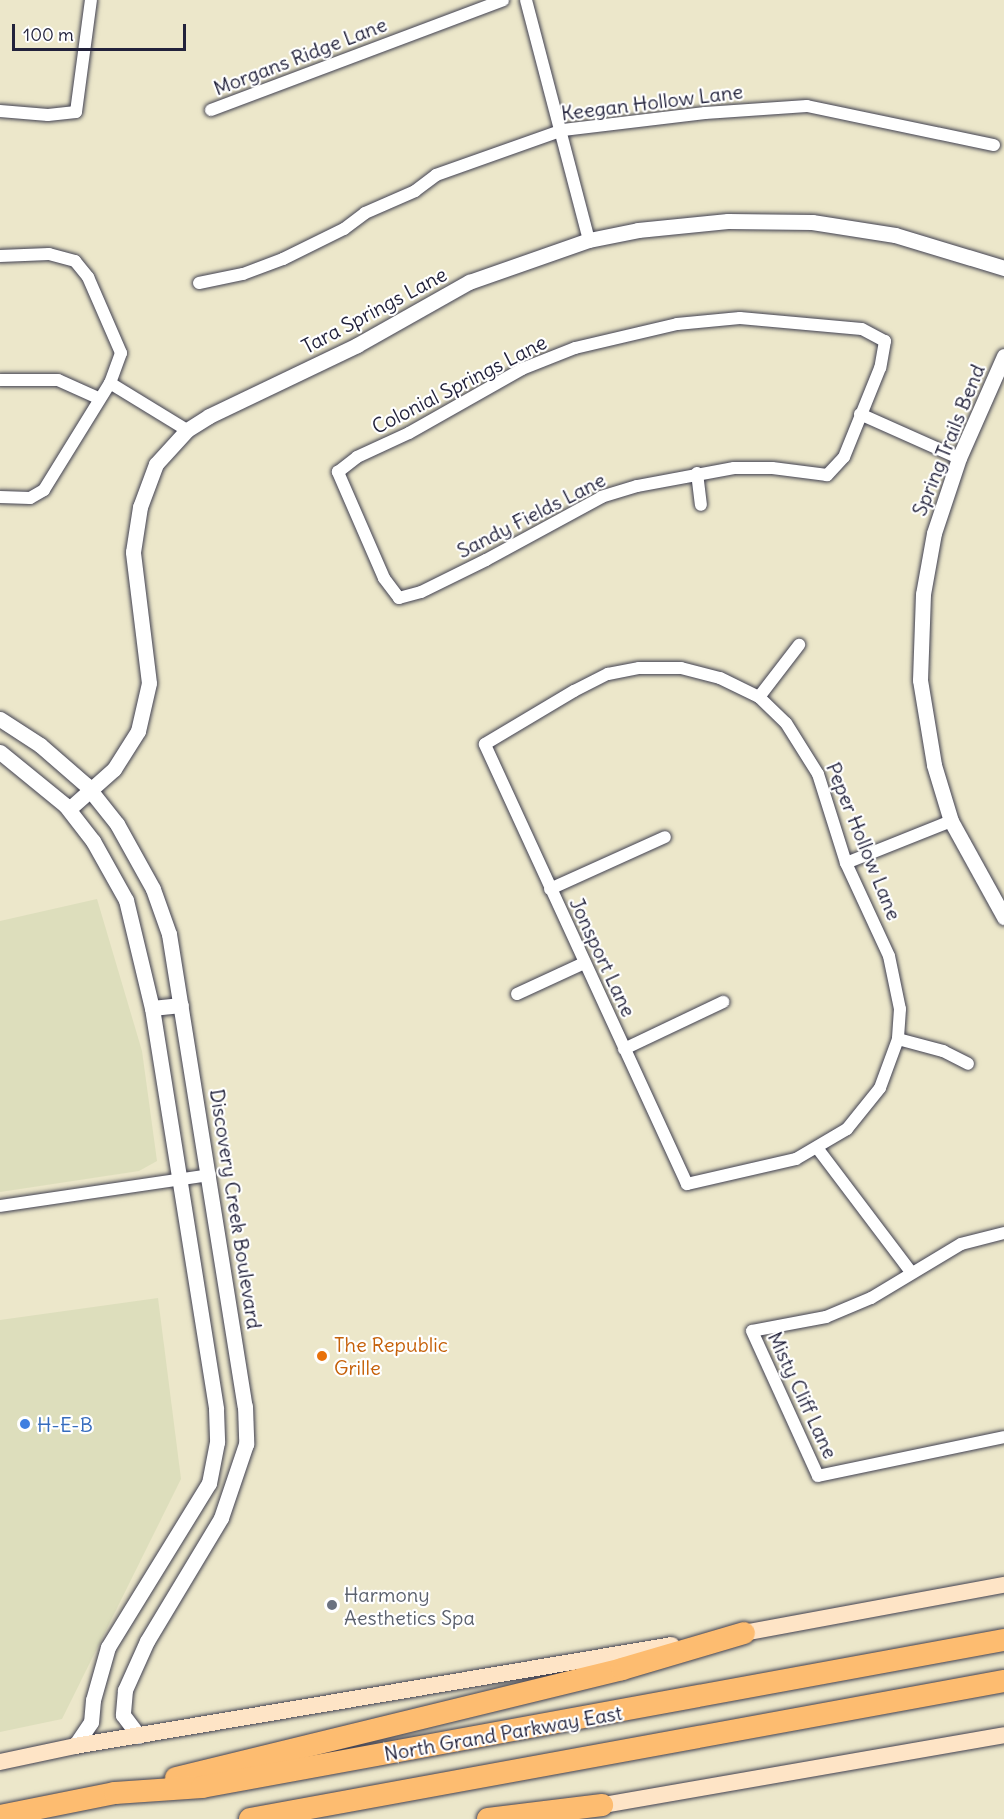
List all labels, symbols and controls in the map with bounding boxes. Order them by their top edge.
scale bar [15,12,189,50]
street label: Morgans Ridge Lane [210,12,390,100]
text: 100 m [23,23,74,46]
street label: Keegan Hollow Lane [560,79,744,125]
street label: Tara Springs Lane [297,262,451,358]
street label: Colonial Springs Lane [368,330,550,438]
street label: Spring Trails Bend [907,361,989,519]
street label: Sandy Fields Lane [453,467,609,563]
street label: Peper Hollow Lane [821,759,907,923]
street label: Jonsport Lane [565,894,641,1020]
street label: Discovery Creek Boulevard [205,1087,267,1331]
street label: Misty Cliff Lane [763,1328,843,1462]
place label: The Republic Grille [334,1332,448,1379]
marker: The Republic Grille [315,1349,329,1363]
place label: H-E-B [37,1412,93,1436]
marker: H-E-B [18,1417,32,1431]
place label: Harmony Aesthetics Spa [344,1582,475,1629]
marker: Harmony Aesthetics Spa [325,1598,339,1612]
street label: North Grand Parkway East [382,1700,624,1766]

